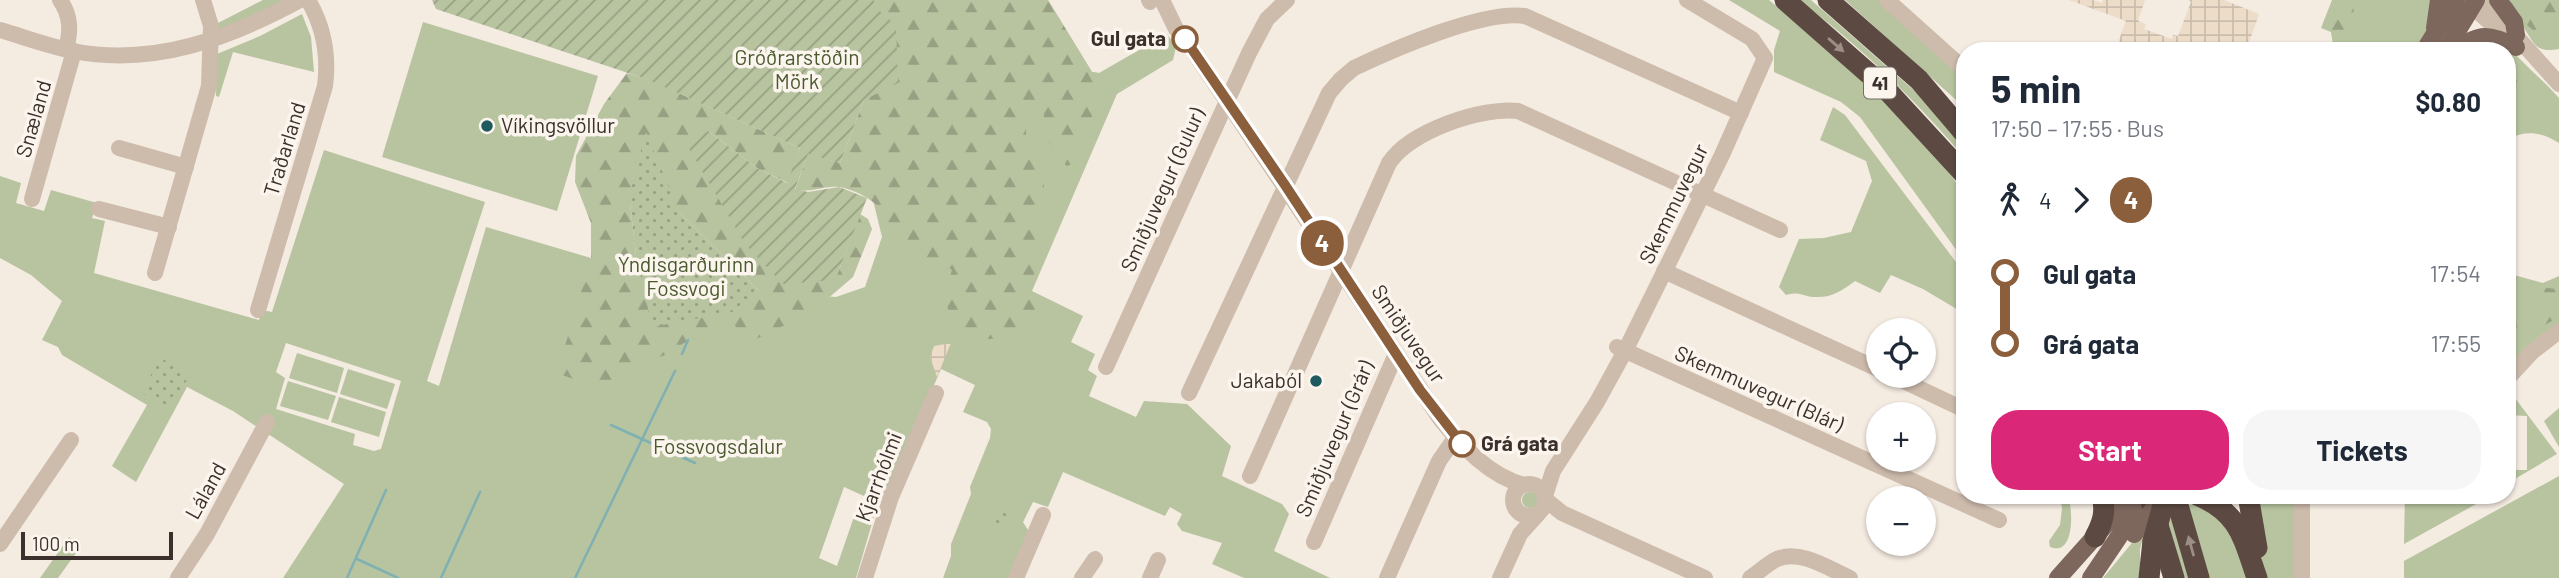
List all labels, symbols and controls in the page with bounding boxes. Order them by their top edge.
place label: Gul gata [1091,25,1166,50]
marker: Gul gata [1172,26,1198,52]
one-way arrow [1827,37,1845,53]
park label: Gróðrarstöðin Mörk [734,44,860,93]
text: 5 min [1991,65,2081,111]
road number: 41 [1864,68,1896,99]
street label: Snæland [10,77,55,160]
text: $0.80 [2415,86,2481,117]
street label: Traðarland [257,99,310,199]
street label: Smiðjuvegur (Gulur) [1114,103,1209,275]
place label: Víkingsvöllur [501,112,615,137]
text: 17:50 – 17:55 · Bus [1991,114,2164,142]
marker: Víkingsvöllur [479,118,495,134]
street label: Skemmuvegur [1633,139,1713,267]
icon: walk [1991,181,2029,219]
icon: forward [2062,181,2100,219]
text: 4 [2124,185,2138,214]
text: 4 [2039,186,2052,214]
line badge: 4 [1299,220,1345,266]
text: 4 [1315,228,1329,257]
park label: Yndisgarðurinn Fossvogi [618,251,754,300]
text: Gul gata [2043,258,2136,289]
text: 17:54 [2430,259,2481,287]
street label: Smiðjuvegur [1367,279,1452,387]
map controls [1866,318,1936,556]
button: locate [1866,318,1936,388]
text: Grá gata [2043,328,2139,359]
text: 17:55 [2431,329,2481,357]
street label: Skemmuvegur (Blár) [1671,339,1848,436]
street label: Smiðjuvegur (Grár) [1289,356,1378,520]
place label: Jakaból [1231,367,1302,392]
marker: Jakaból [1308,373,1324,389]
button: + [1866,402,1936,472]
button: Start [1991,410,2229,490]
button: Tickets [2243,410,2481,490]
street label: Kjarrhólmi [849,428,906,525]
place label: Grá gata [1481,430,1559,455]
marker: Grá gata [1449,431,1475,457]
park label: Fossvogsdalur [653,433,783,458]
street label: Láland [179,458,230,523]
button: − [1866,486,1936,556]
scale bar [21,529,173,561]
text: 100 m [32,532,80,555]
one-way arrow [2185,535,2195,556]

